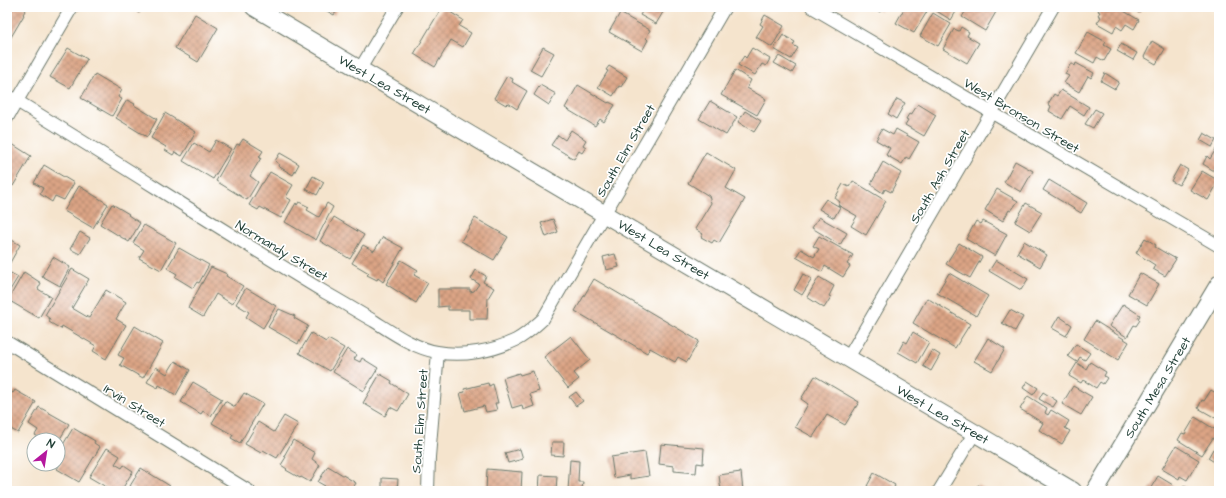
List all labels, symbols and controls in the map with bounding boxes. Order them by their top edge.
street label: West Lea Street [335,51,435,119]
street label: West Bronson Street [960,74,1083,158]
street label: South Elm Street [592,100,660,200]
street label: South Ash Street [906,126,974,227]
street label: West Lea Street [614,215,713,285]
street label: Normandy Street [231,216,332,287]
street label: South Mesa Street [1120,333,1196,442]
street label: South Elm Street [407,368,433,474]
street label: Irvin Street [100,380,169,432]
street label: West Lea Street [893,381,993,449]
north arrow [26,432,66,472]
text: N [44,436,58,452]

